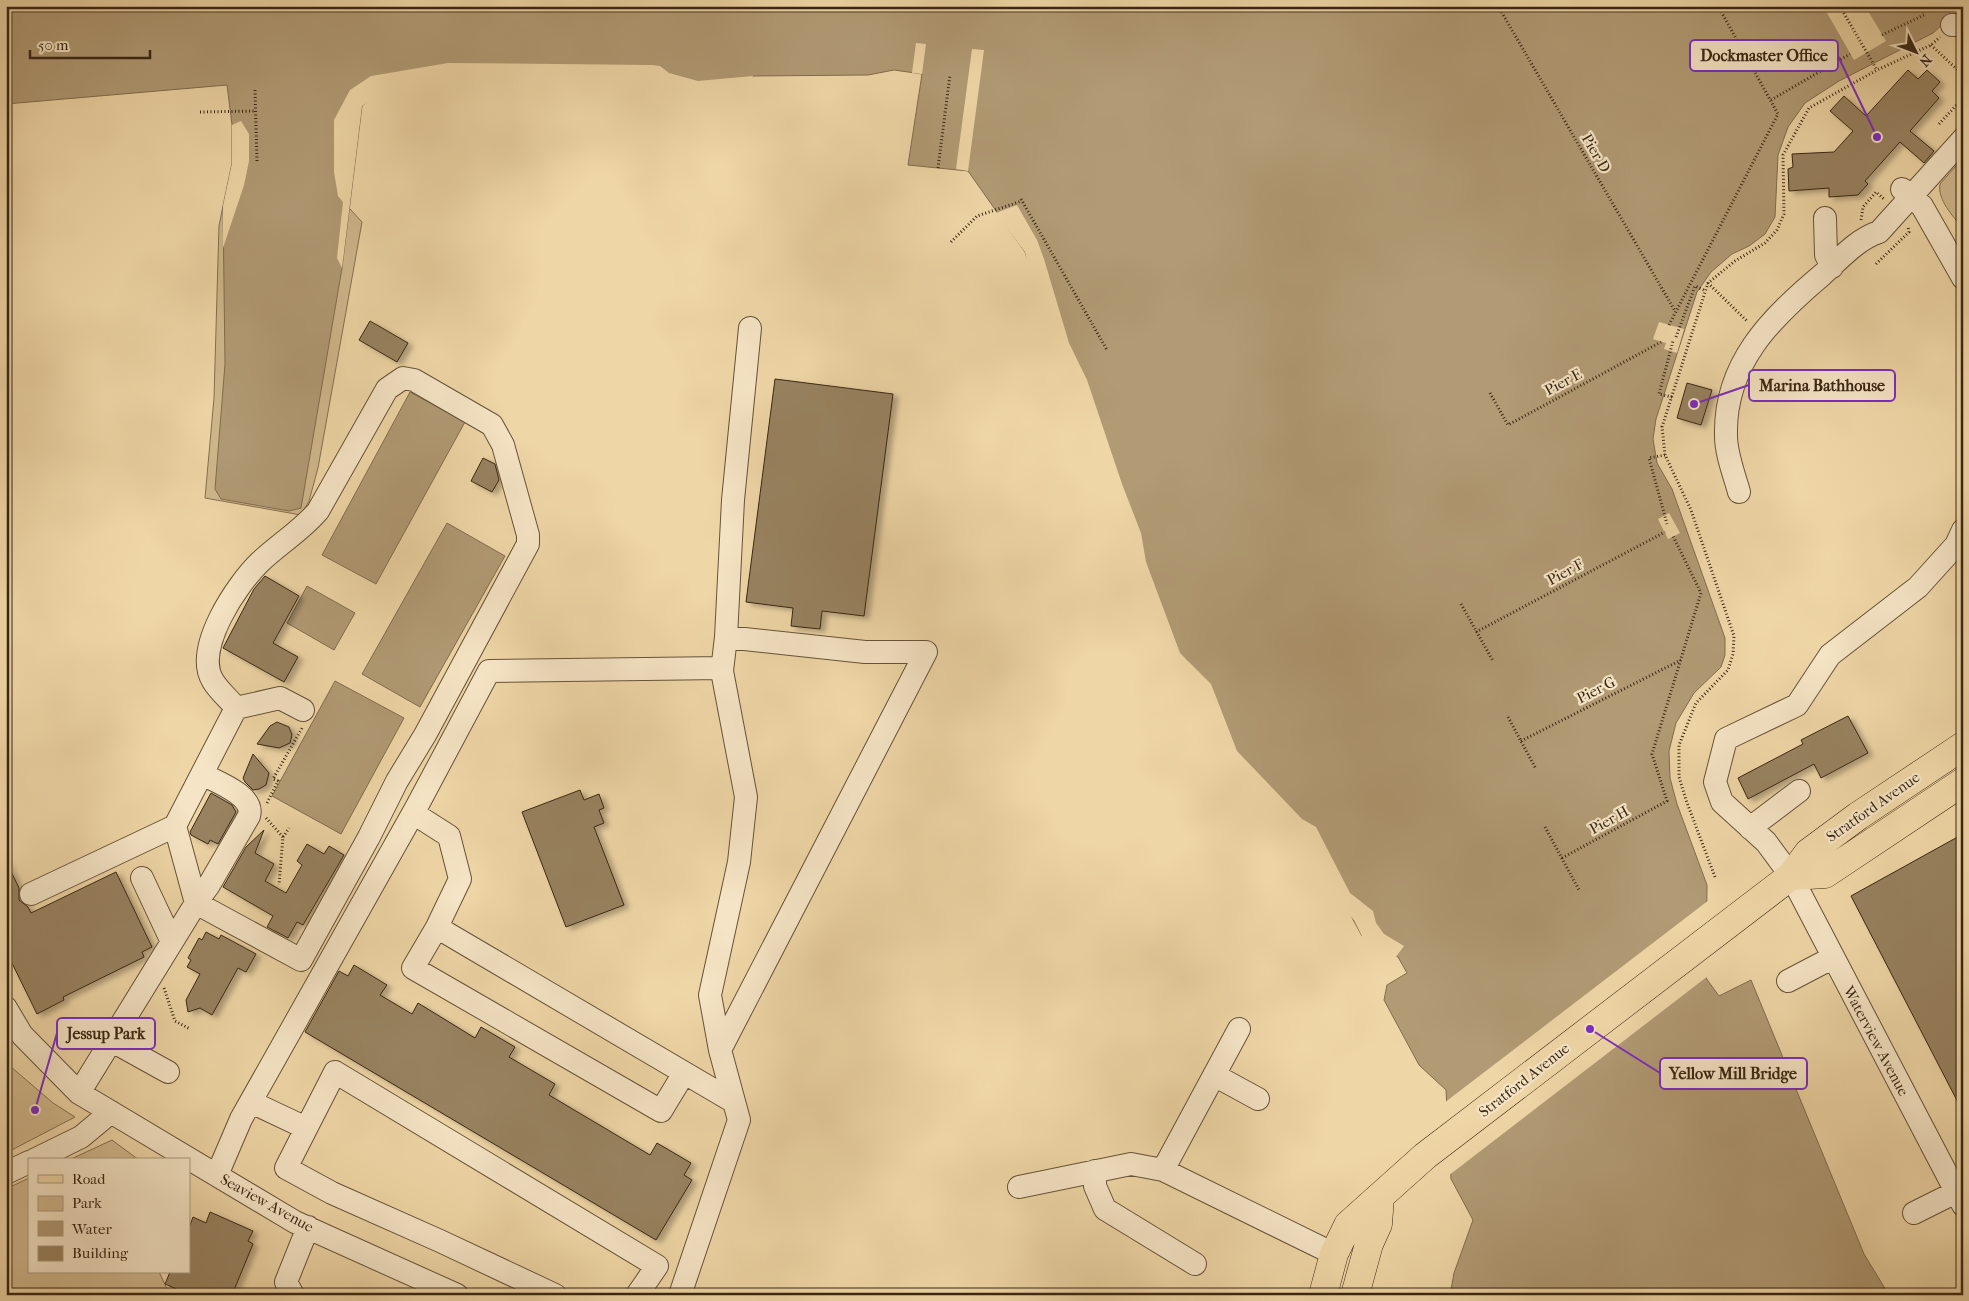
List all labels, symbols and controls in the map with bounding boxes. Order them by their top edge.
scale bar [30,28,150,60]
north arrow [1892,28,1942,78]
text: 50 m [38,36,69,54]
callout: Dockmaster Office [1690,40,1838,71]
text: Dockmaster Office [1700,46,1828,65]
text: N [1915,51,1935,70]
street label: Pier D [1578,130,1614,176]
street label: Pier E [1541,365,1585,399]
callout: Marina Bathhouse [1749,370,1895,401]
text: Marina Bathhouse [1758,376,1885,395]
street label: Pier F [1544,555,1586,589]
street label: Pier G [1574,673,1619,707]
street label: Stratford Avenue [1823,768,1924,846]
street label: Pier H [1586,802,1632,838]
street label: Waterview Avenue [1839,982,1913,1099]
callout: Jessup Park [57,1018,155,1049]
text: Jessup Park [65,1024,146,1044]
street label: Stratford Avenue [1475,1039,1573,1121]
callout: Yellow Mill Bridge [1660,1058,1807,1089]
text: Yellow Mill Bridge [1668,1064,1797,1084]
legend [28,1158,190,1274]
text: Road [72,1170,106,1188]
street label: Seaview Avenue [217,1170,317,1236]
text: Park [72,1194,102,1212]
text: Water [71,1220,112,1238]
text: Building [72,1244,129,1262]

